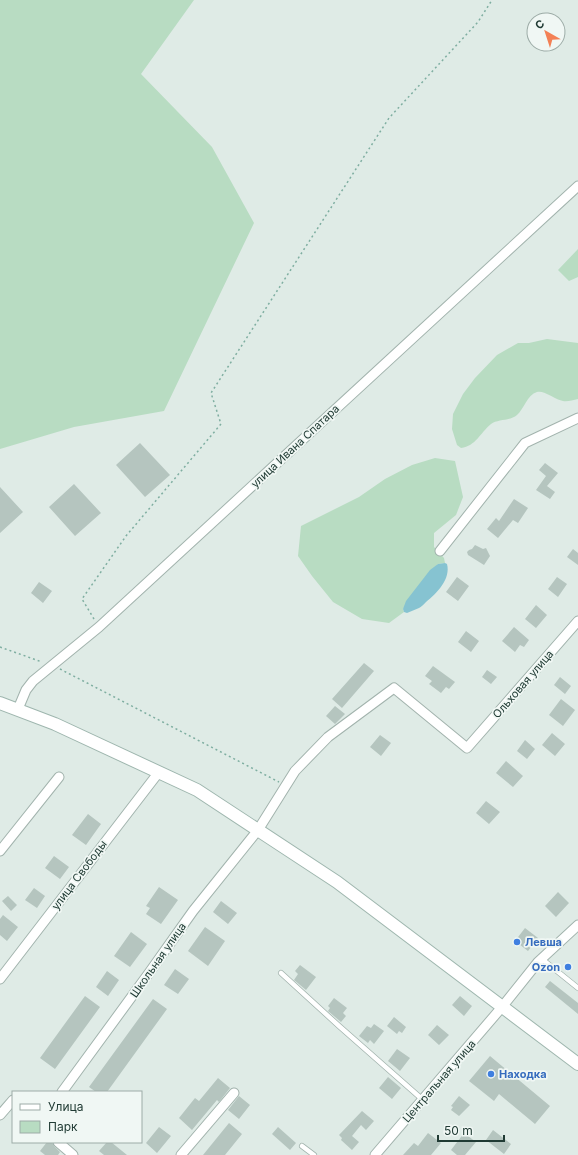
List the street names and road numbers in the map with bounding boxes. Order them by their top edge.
street label: улица Ивана Спатара [248,401,342,491]
street label: Ольховая улица [490,647,556,721]
street label: улица Свободы [48,838,110,912]
street label: Школьная улица [127,920,189,1000]
street label: Центральная улица [399,1037,479,1125]

